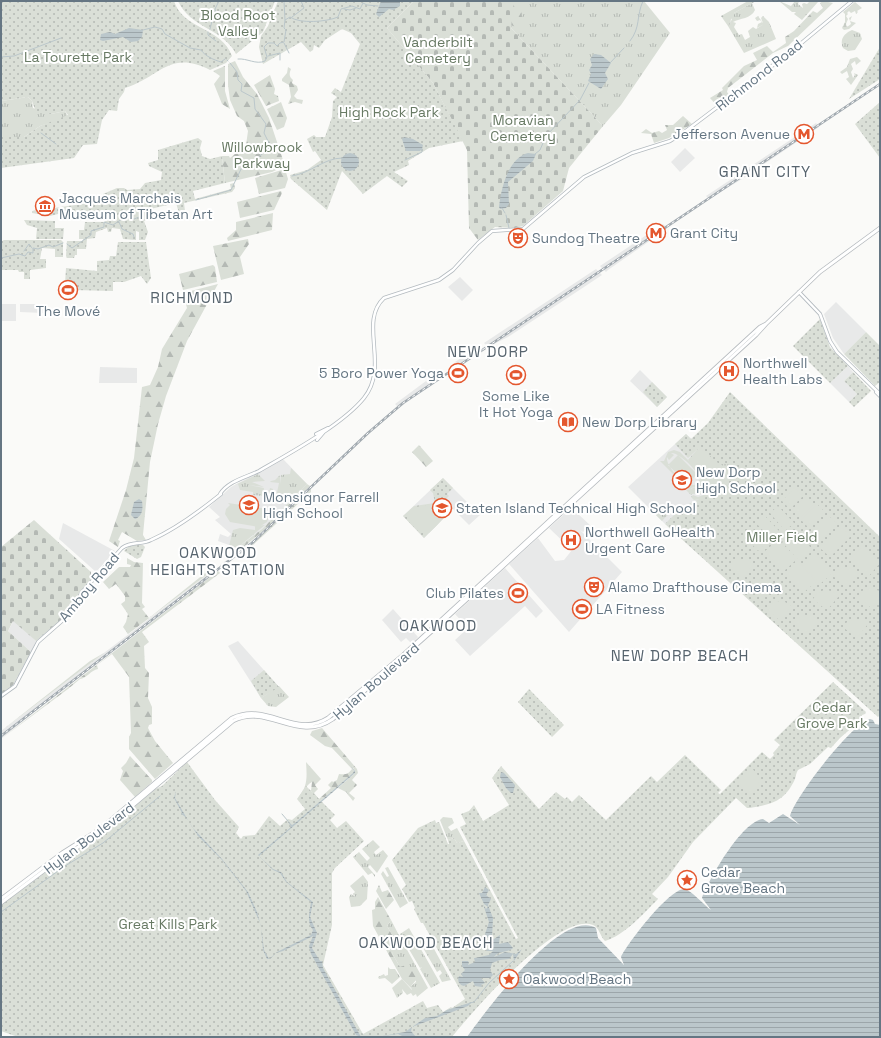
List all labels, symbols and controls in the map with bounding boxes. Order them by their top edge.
park label: Blood Root Valley [201,6,275,40]
park label: Vanderbilt Cemetery [403,33,473,67]
street label: Richmond Road [712,35,806,115]
park label: La Tourette Park [24,48,133,66]
park label: High Rock Park [339,103,439,121]
park label: Moravian Cemetery [490,111,556,145]
metro station icon: Jefferson Avenue [793,123,815,145]
place label: Jefferson Avenue [673,125,790,143]
park label: Willowbrook Parkway [221,138,303,172]
district label: GRANT CITY [719,162,811,181]
place label: Jacques Marchais Museum of Tibetan Art [59,189,213,223]
museum icon: Jacques Marchais Museum of Tibetan Art [34,195,56,217]
metro station icon: Grant City [645,222,667,244]
place label: Grant City [670,224,738,242]
theatre icon: Sundog Theatre [507,227,529,249]
place label: Sundog Theatre [532,229,640,247]
sports icon: The Mové [57,279,79,301]
district label: RICHMOND [150,288,234,307]
place label: The Mové [36,302,100,320]
district label: NEW DORP [447,342,529,361]
place label: Northwell Health Labs [743,354,823,388]
hospital icon: Northwell Health Labs [718,360,740,382]
sports icon: 5 Boro Power Yoga [447,362,469,384]
place label: 5 Boro Power Yoga [319,364,444,382]
sports icon: Some Like It Hot Yoga [505,364,527,386]
place label: Some Like It Hot Yoga [479,387,553,421]
library icon: New Dorp Library [557,411,579,433]
place label: New Dorp Library [582,413,697,431]
place label: New Dorp High School [696,463,776,497]
school or university icon: New Dorp High School [671,469,693,491]
place label: Monsignor Farrell High School [263,488,379,522]
school or university icon: Monsignor Farrell High School [238,494,260,516]
school or university icon: Staten Island Technical High School [431,497,453,519]
place label: Staten Island Technical High School [456,499,696,517]
place label: Northwell GoHealth Urgent Care [585,523,715,557]
park label: Miller Field [746,528,818,546]
hospital icon: Northwell GoHealth Urgent Care [560,529,582,551]
district label: OAKWOOD HEIGHTS STATION [150,543,286,579]
street label: Amboy Road [55,549,123,625]
theatre icon: Alamo Drafthouse Cinema [583,576,605,598]
place label: Alamo Drafthouse Cinema [608,578,781,596]
sports icon: Club Pilates [507,582,529,604]
place label: Club Pilates [426,584,504,602]
sports icon: LA Fitness [571,598,593,620]
place label: LA Fitness [596,600,665,618]
district label: OAKWOOD [399,616,477,635]
street label: Hylan Boulevard [329,639,423,723]
district label: NEW DORP BEACH [611,646,749,665]
park label: Cedar Grove Park [797,698,868,732]
street label: Hylan Boulevard [40,798,138,878]
place label: Cedar Grove Beach [701,863,785,897]
place icon: Cedar Grove Beach [676,869,698,891]
park label: Great Kills Park [118,915,218,933]
district label: OAKWOOD BEACH [358,933,494,952]
place icon: Oakwood Beach [498,968,520,990]
place label: Oakwood Beach [523,970,631,988]

